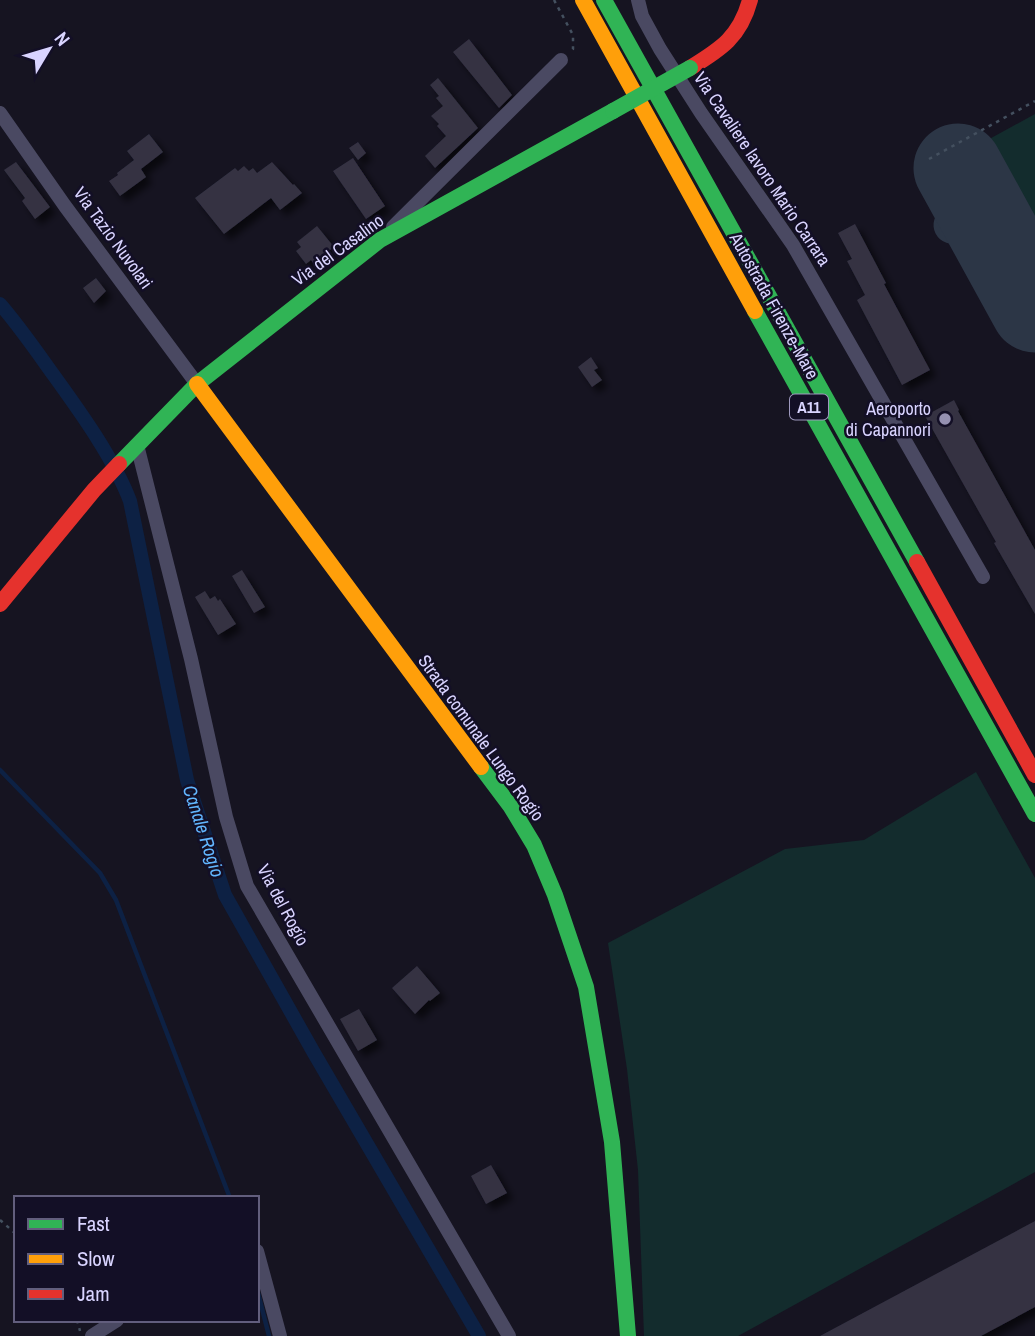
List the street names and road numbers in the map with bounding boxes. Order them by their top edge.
street label: Via Cavaliere lavoro Mario Carrara [688,67,837,271]
street label: Via Tazio Nuvolari [68,182,159,294]
street label: Via del Casalino [287,208,389,291]
street label: Autostrada Firenze-Mare [723,227,825,384]
road number: A11 [790,394,828,420]
street label: Strada comunale Lungo Rogio [412,649,550,826]
street label: Via del Rogio [251,860,315,950]

